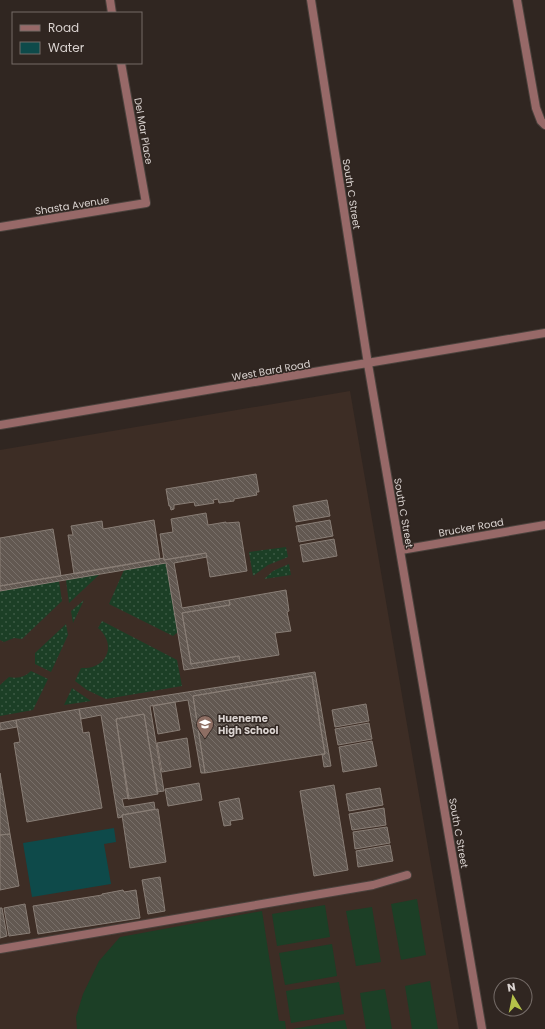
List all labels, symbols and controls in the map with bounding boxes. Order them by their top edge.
legend [12,12,142,64]
text: Road [48,19,79,36]
text: Water [48,39,85,56]
street label: Del Mar Place [130,97,157,166]
street label: South C Street [339,158,365,231]
street label: Shasta Avenue [34,192,110,219]
street label: West Bard Road [231,356,312,385]
street label: South C Street [390,477,417,550]
street label: Brucker Road [437,514,505,541]
place label: Hueneme High School [218,711,279,738]
school or university icon: Hueneme High School [195,714,215,739]
street label: South C Street [445,797,472,870]
north arrow [493,977,533,1017]
text: N [506,979,517,996]

